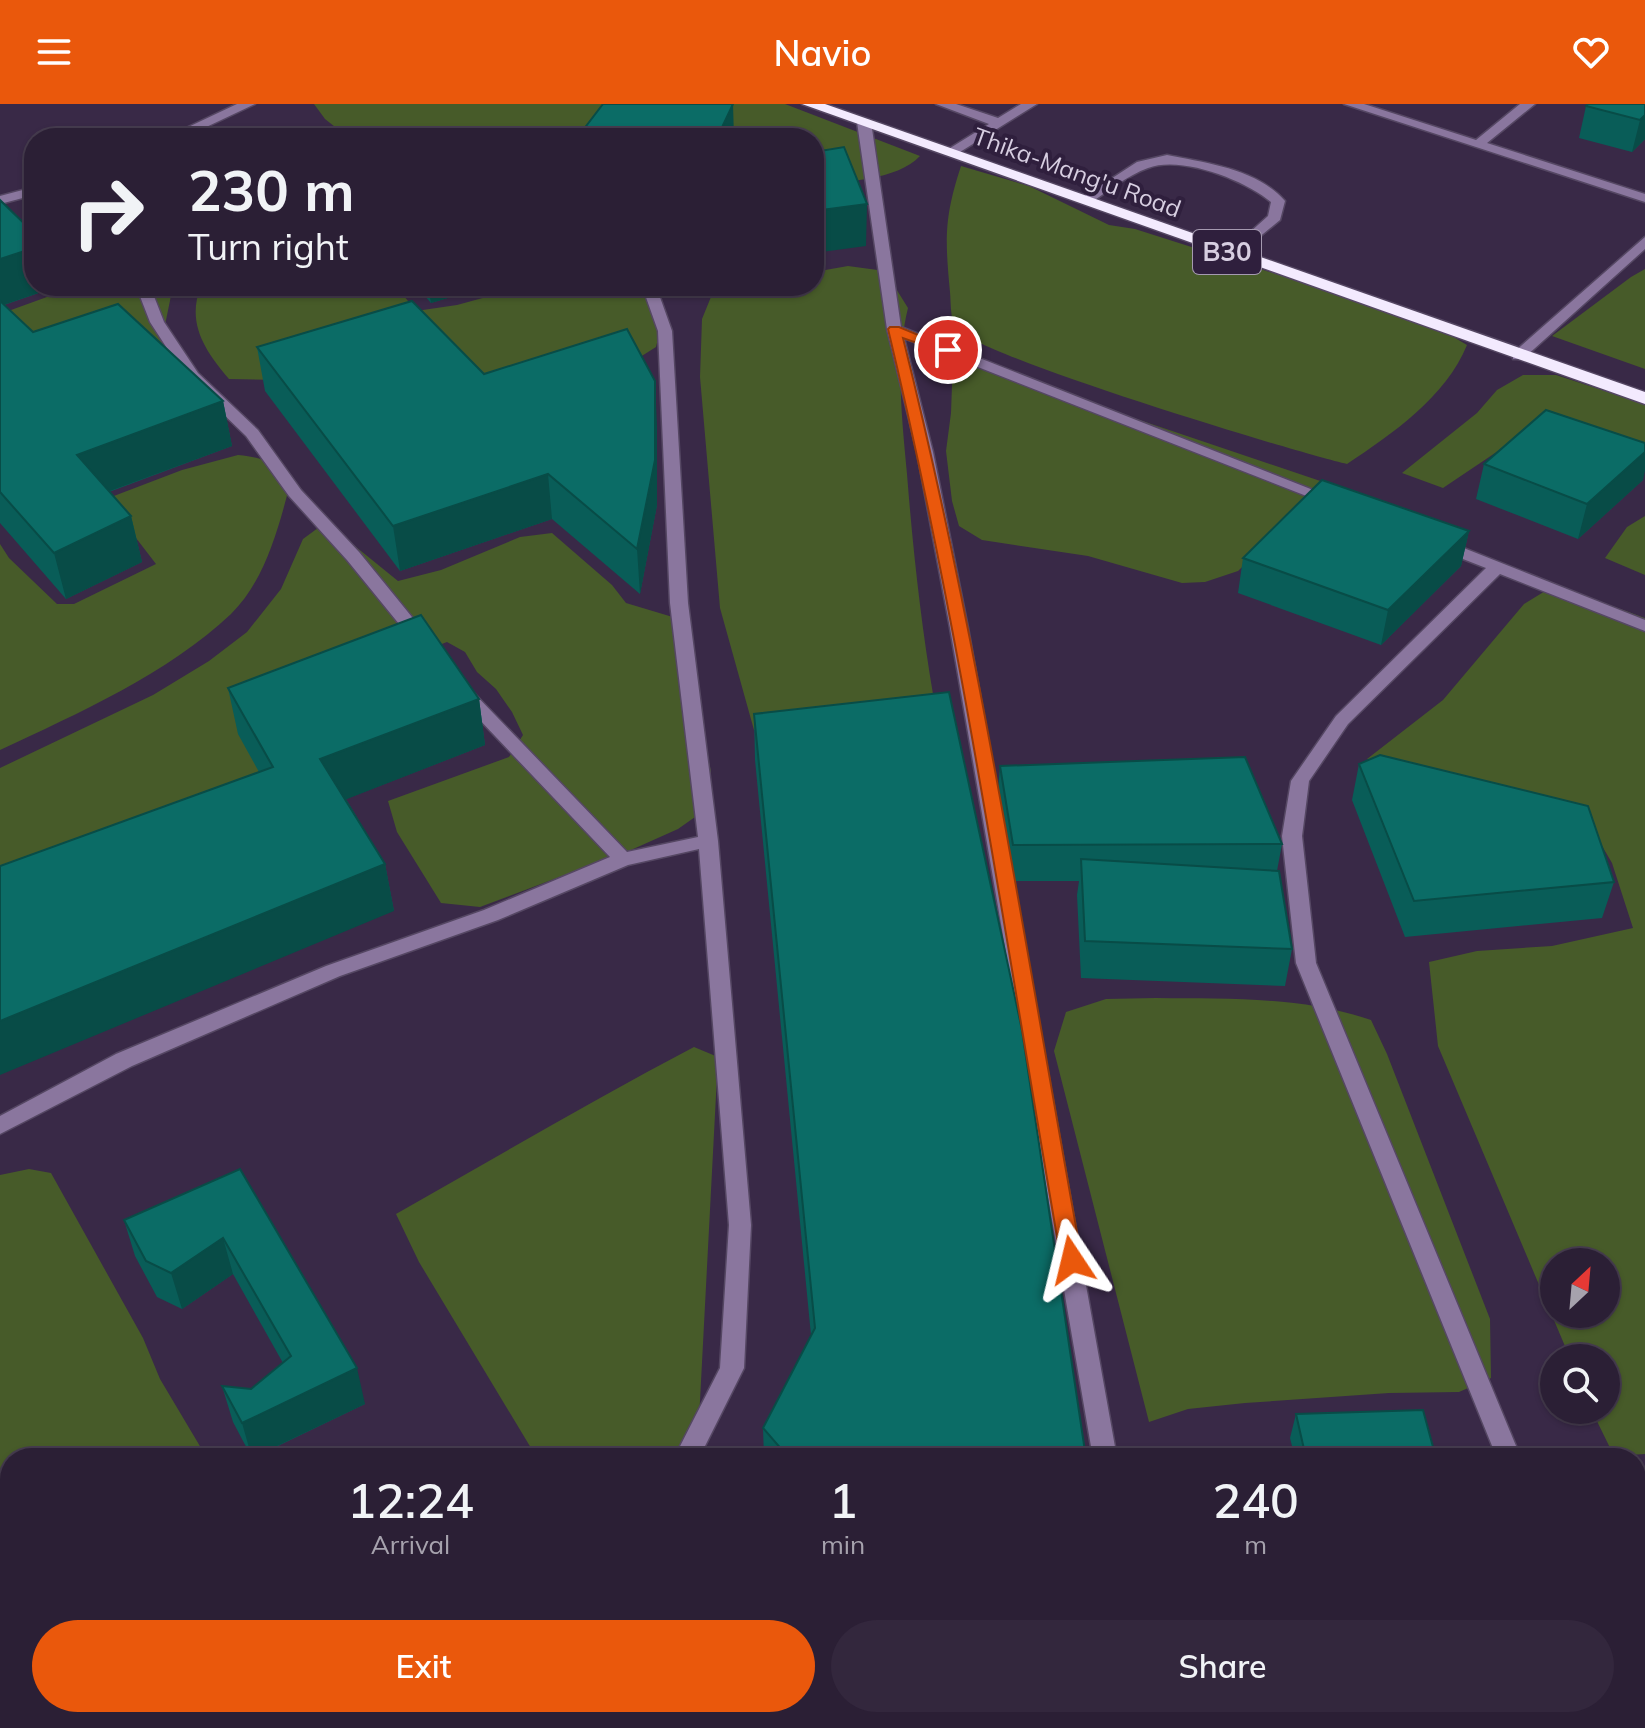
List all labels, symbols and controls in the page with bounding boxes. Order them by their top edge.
icon: menu [32,30,76,74]
text: Navio [774,30,871,75]
icon: heart [1569,30,1613,74]
street label: Thika-Mang'u Road [969,121,1185,224]
text: 230 m [188,155,355,225]
icon: right [56,160,160,264]
text: Turn right [188,224,349,269]
road number: B30 [1193,230,1261,274]
pin [914,316,982,384]
icon: arrive [926,328,970,372]
position arrow [1030,1218,1114,1302]
north arrow [1540,1248,1620,1328]
map controls [1540,1248,1620,1424]
button: search [1540,1344,1620,1424]
text: 12:24 [347,1470,474,1530]
text: 1 [829,1470,857,1530]
text: 240 [1212,1470,1299,1530]
text: Arrival [371,1528,450,1561]
text: min [821,1528,865,1561]
text: m [1244,1528,1267,1561]
button: Exit [32,1620,815,1712]
button: Share [831,1620,1614,1712]

